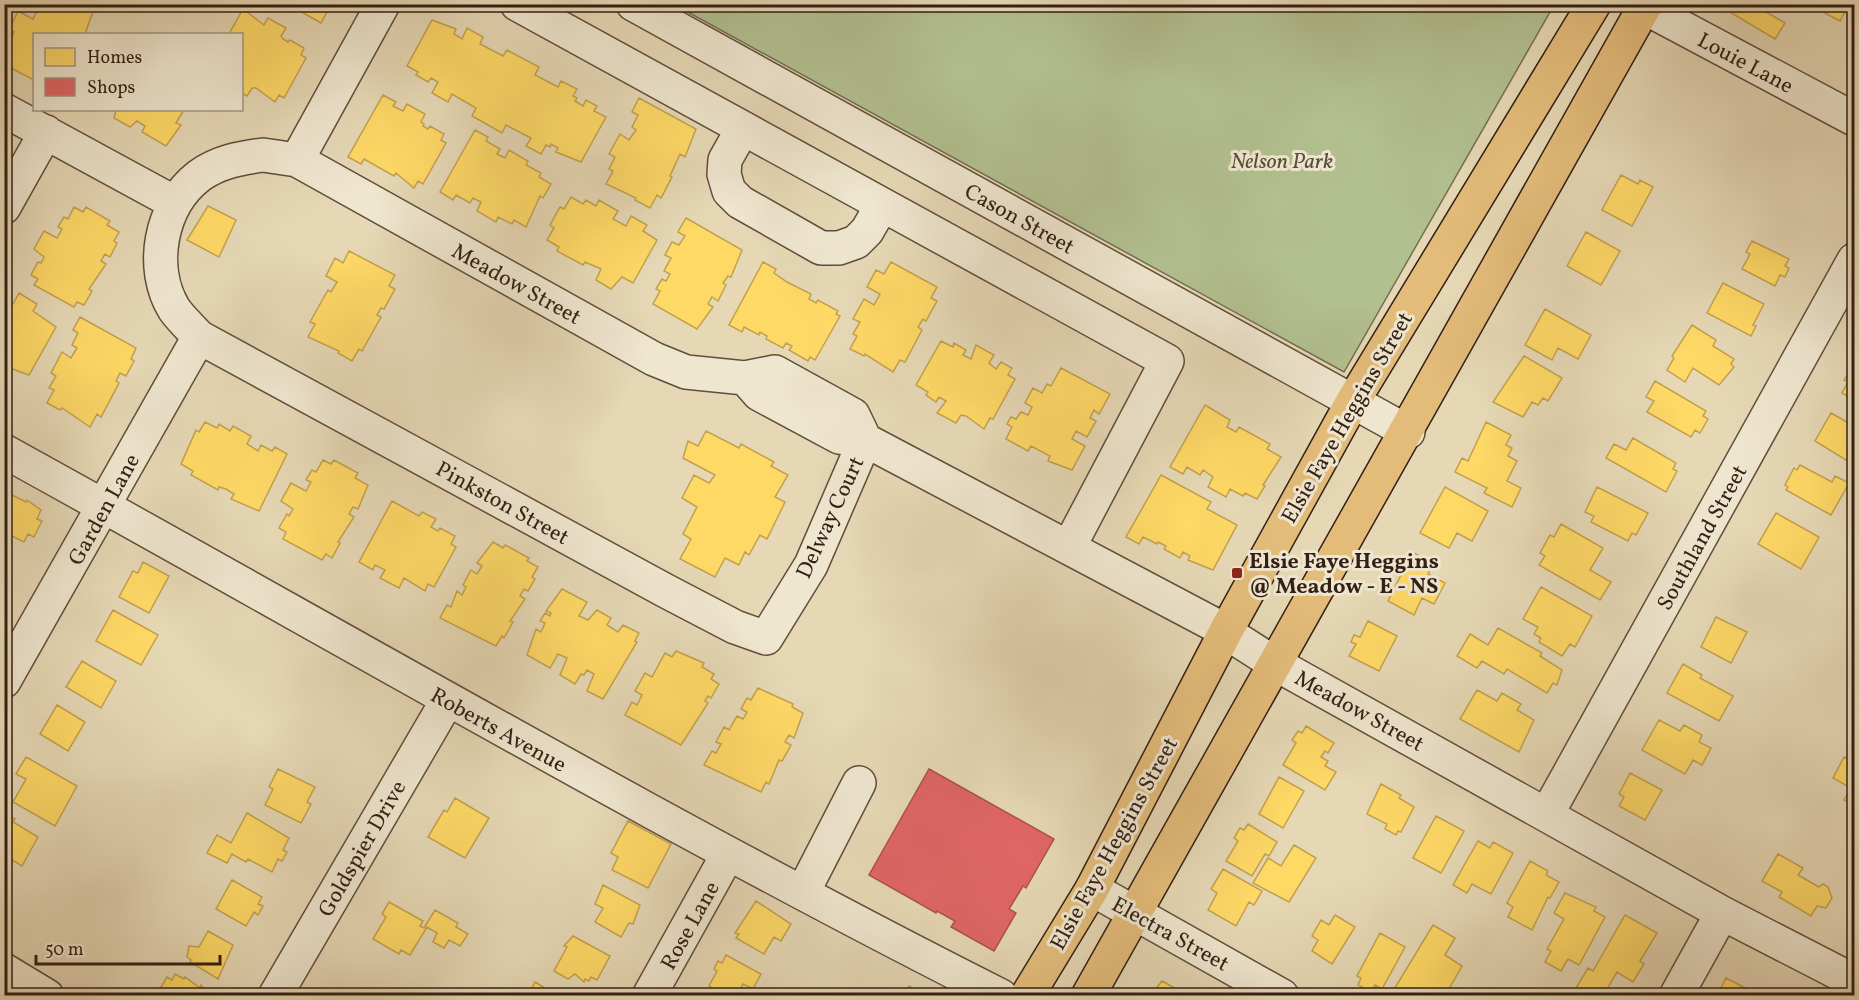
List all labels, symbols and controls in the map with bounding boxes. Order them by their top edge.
street label: Louie Lane [1691,26,1798,102]
legend [33,33,243,111]
text: Homes [87,46,142,71]
text: Shops [87,76,135,101]
park label: Nelson Park [1231,147,1333,178]
street label: Cason Street [958,177,1080,263]
street label: Meadow Street [445,237,586,334]
street label: Elsie Faye Heggins Street [1275,307,1422,530]
street label: Garden Lane [62,449,149,572]
street label: Delway Court [789,452,873,584]
street label: Pinkston Street [429,455,574,554]
street label: Southland Street [1650,460,1756,617]
place label: Elsie Faye Heggins @ Meadow - E - NS [1249,547,1439,603]
marker: Elsie Faye Heggins @ Meadow - E - NS [1230,566,1244,580]
street label: Meadow Street [1288,664,1429,761]
street label: Roberts Avenue [424,681,571,781]
street label: Elsie Faye Heggins Street [1044,732,1187,956]
street label: Goldspier Drive [311,775,415,923]
street label: Rose Lane [654,876,728,976]
street label: Electra Street [1105,890,1234,980]
scale bar [36,928,220,966]
text: 50 m [45,938,84,963]

